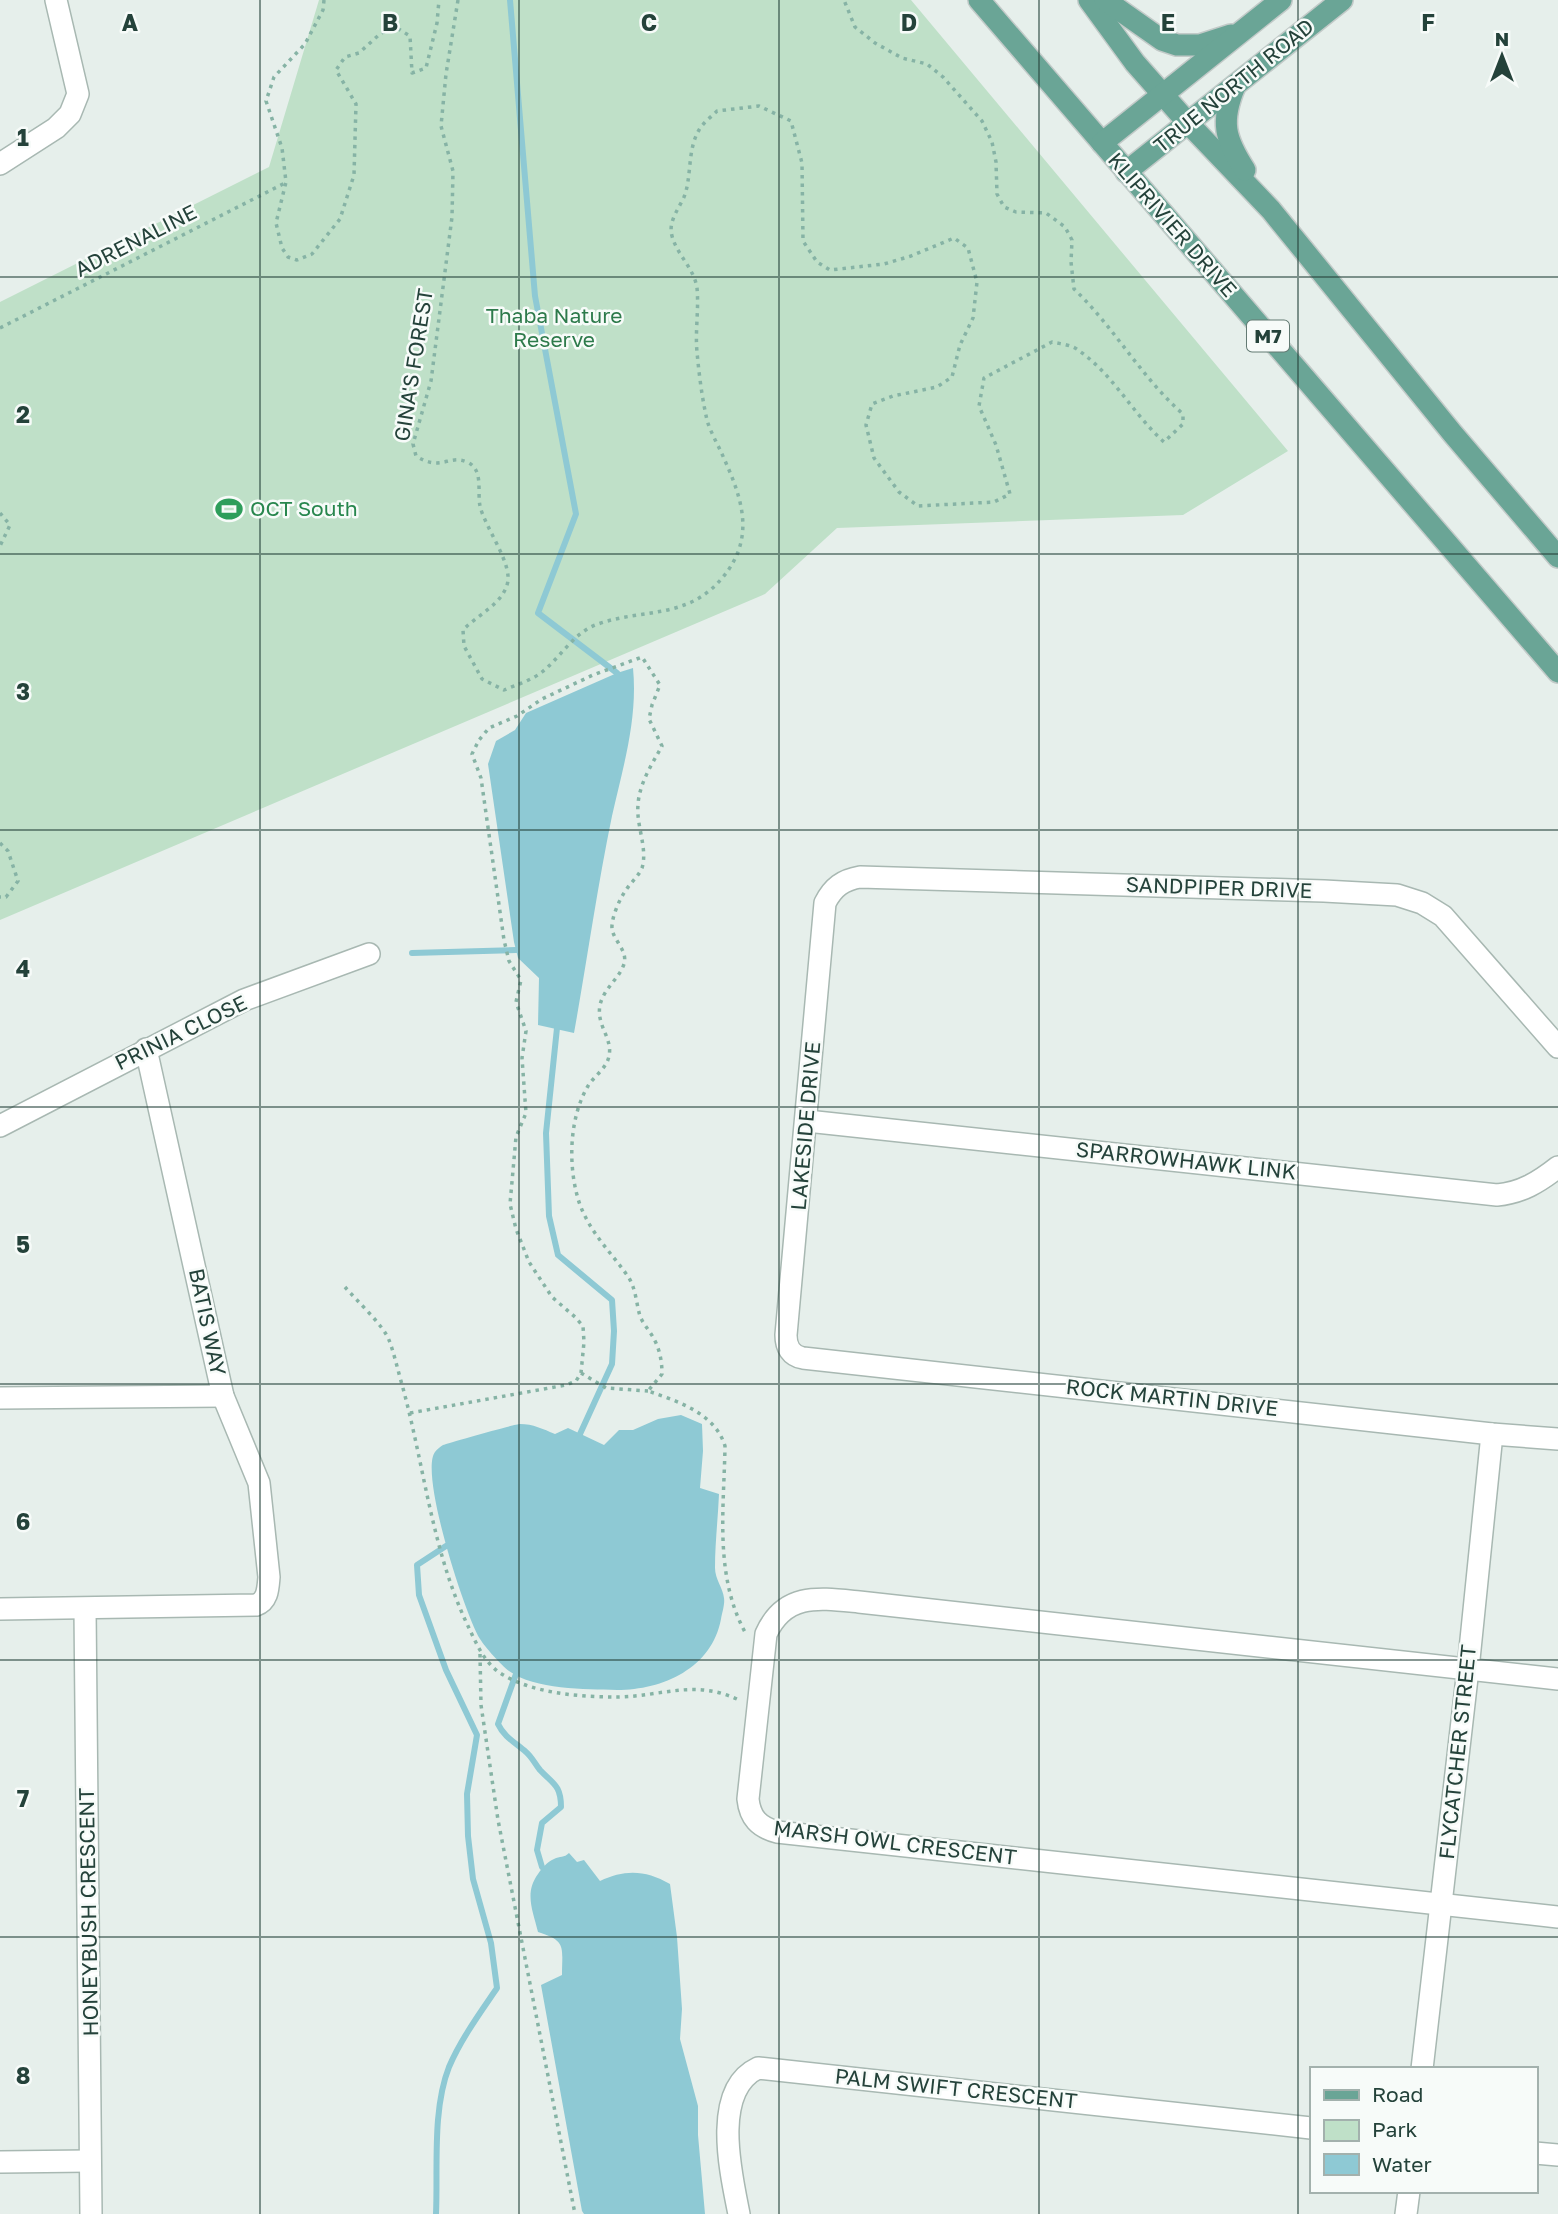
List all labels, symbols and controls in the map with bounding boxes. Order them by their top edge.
text: A [122,8,139,36]
text: B [382,8,398,36]
text: C [641,8,657,36]
text: D [901,8,917,36]
text: F [1421,8,1435,36]
street label: TRUE NORTH ROAD [1149,14,1319,158]
north arrow [1467,21,1537,91]
text: N [1495,27,1509,50]
text: 1 [17,123,29,151]
street label: KLIPRIVIER DRIVE [1103,147,1243,302]
street label: ADRENALINE [70,198,201,282]
street label: GINA'S FOREST [388,287,438,443]
park label: Thaba Nature Reserve [486,302,622,352]
road number: M7 [1247,320,1289,352]
text: 2 [16,400,30,428]
sports icon: OCT South [214,494,244,524]
place label: OCT South [250,495,358,521]
text: 3 [16,677,30,705]
street label: SANDPIPER DRIVE [1125,871,1313,903]
text: 4 [16,954,30,982]
street label: PRINIA CLOSE [110,989,251,1075]
street label: LAKESIDE DRIVE [785,1040,825,1211]
street label: SPARROWHAWK LINK [1075,1136,1298,1185]
text: 5 [16,1230,30,1258]
street label: BATIS WAY [184,1266,232,1378]
street label: ROCK MARTIN DRIVE [1065,1373,1280,1421]
text: 6 [16,1507,30,1535]
street label: FLYCATCHER STREET [1433,1643,1481,1860]
text: 7 [17,1784,29,1812]
street label: HONEYBUSH CRESCENT [73,1787,103,2037]
street label: MARSH OWL CRESCENT [772,1814,1018,1870]
text: 8 [16,2061,30,2089]
street label: PALM SWIFT CRESCENT [834,2062,1079,2114]
legend [1310,2067,1537,2193]
text: Road [1372,2081,1423,2107]
text: Park [1372,2116,1418,2142]
text: Water [1372,2151,1432,2177]

